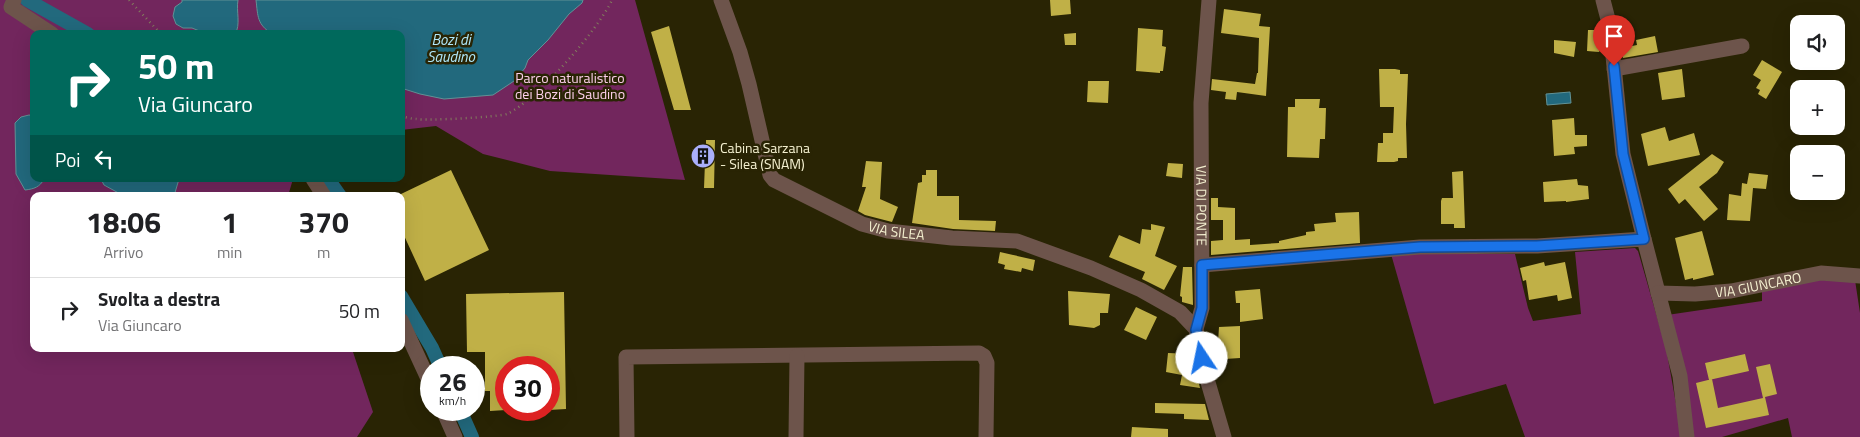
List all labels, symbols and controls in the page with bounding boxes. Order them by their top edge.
pin [1593,15,1635,66]
map controls [1790,15,1845,200]
button: sound [1790,15,1845,70]
icon: arrive [1600,22,1628,50]
water label: Bozi di Saudino [427,28,476,68]
text: 50 m [138,39,214,93]
icon: right [55,50,120,115]
park label: Parco naturalistico dei Bozi di Saudino [515,67,625,104]
button: + [1790,80,1845,135]
text: Via Giuncaro [138,87,253,121]
place label: Cabina Sarzana - Silea (SNAM) [720,137,810,174]
building icon: Cabina Sarzana - Silea (SNAM) [690,143,716,169]
text: Poi [55,145,80,174]
icon: left [90,145,118,173]
button: − [1790,145,1845,200]
street label: VIA DI PONTE [1191,165,1213,246]
text: 18:06 [86,199,161,245]
text: 1 [221,199,238,245]
text: 370 [299,199,349,245]
street label: VIA SILEA [866,215,926,245]
text: Arrivo [103,240,144,264]
text: min [217,240,242,264]
text: m [317,240,330,264]
street label: VIA GIUNCARO [1714,266,1803,302]
text: Svolta a destra [98,284,220,313]
icon: right [55,296,83,324]
text: 50 m [339,296,380,325]
text: Via Giuncaro [98,313,182,337]
position arrow [1175,331,1227,383]
speed limit sign: 30 [495,356,560,421]
text: 26 [438,363,467,401]
text: km/h [439,391,466,410]

